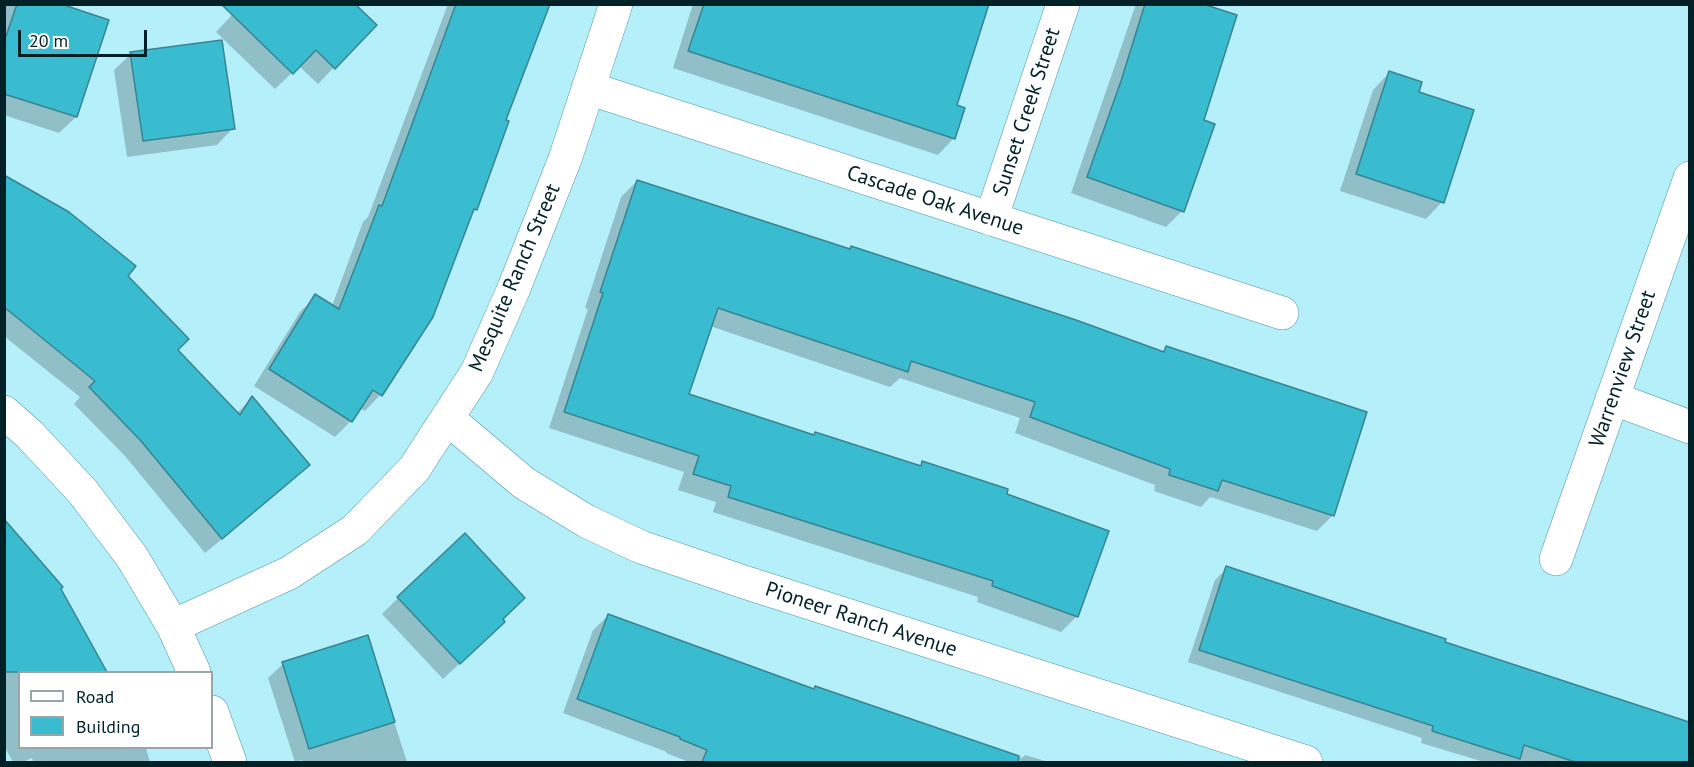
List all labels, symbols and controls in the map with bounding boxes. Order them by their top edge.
scale bar [21,18,150,56]
street label: Sunset Creek Street [988,25,1066,199]
text: 20 m [29,29,68,52]
street label: Cascade Oak Avenue [843,161,1027,241]
street label: Mesquite Ranch Street [464,180,566,376]
street label: Warrenview Street [1584,287,1662,451]
street label: Pioneer Ranch Avenue [762,577,960,663]
legend [18,671,213,749]
text: Road [76,685,114,708]
text: Building [76,715,140,738]

